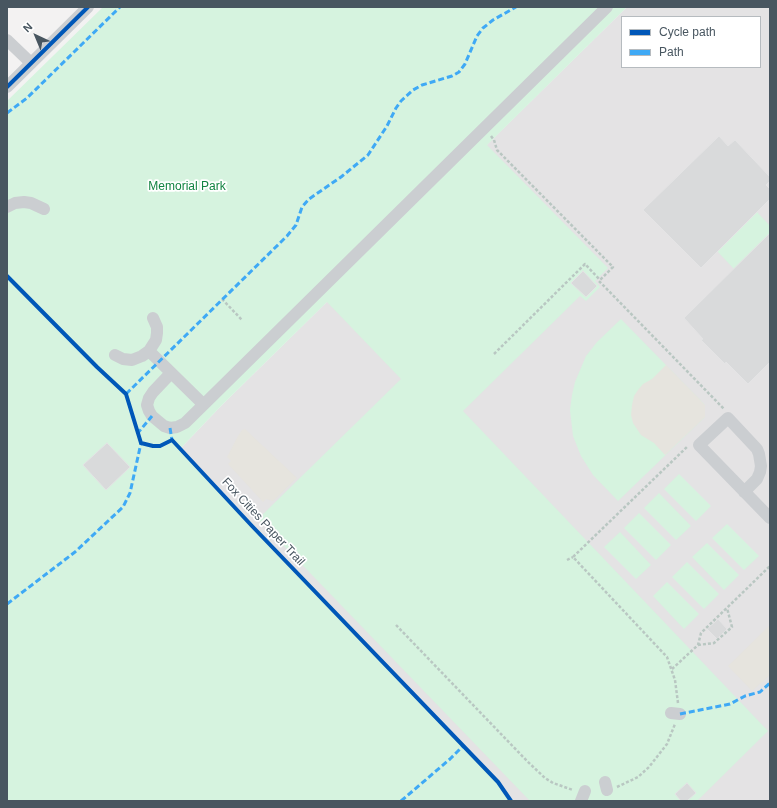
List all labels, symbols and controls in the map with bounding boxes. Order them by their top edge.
north arrow [16,16,56,56]
legend [621,16,761,68]
text: N [21,20,35,34]
text: Cycle path [659,25,716,39]
text: Path [659,45,684,59]
park label: Memorial Park [148,180,226,194]
street label: Fox Cities Paper Trail [219,475,307,569]

